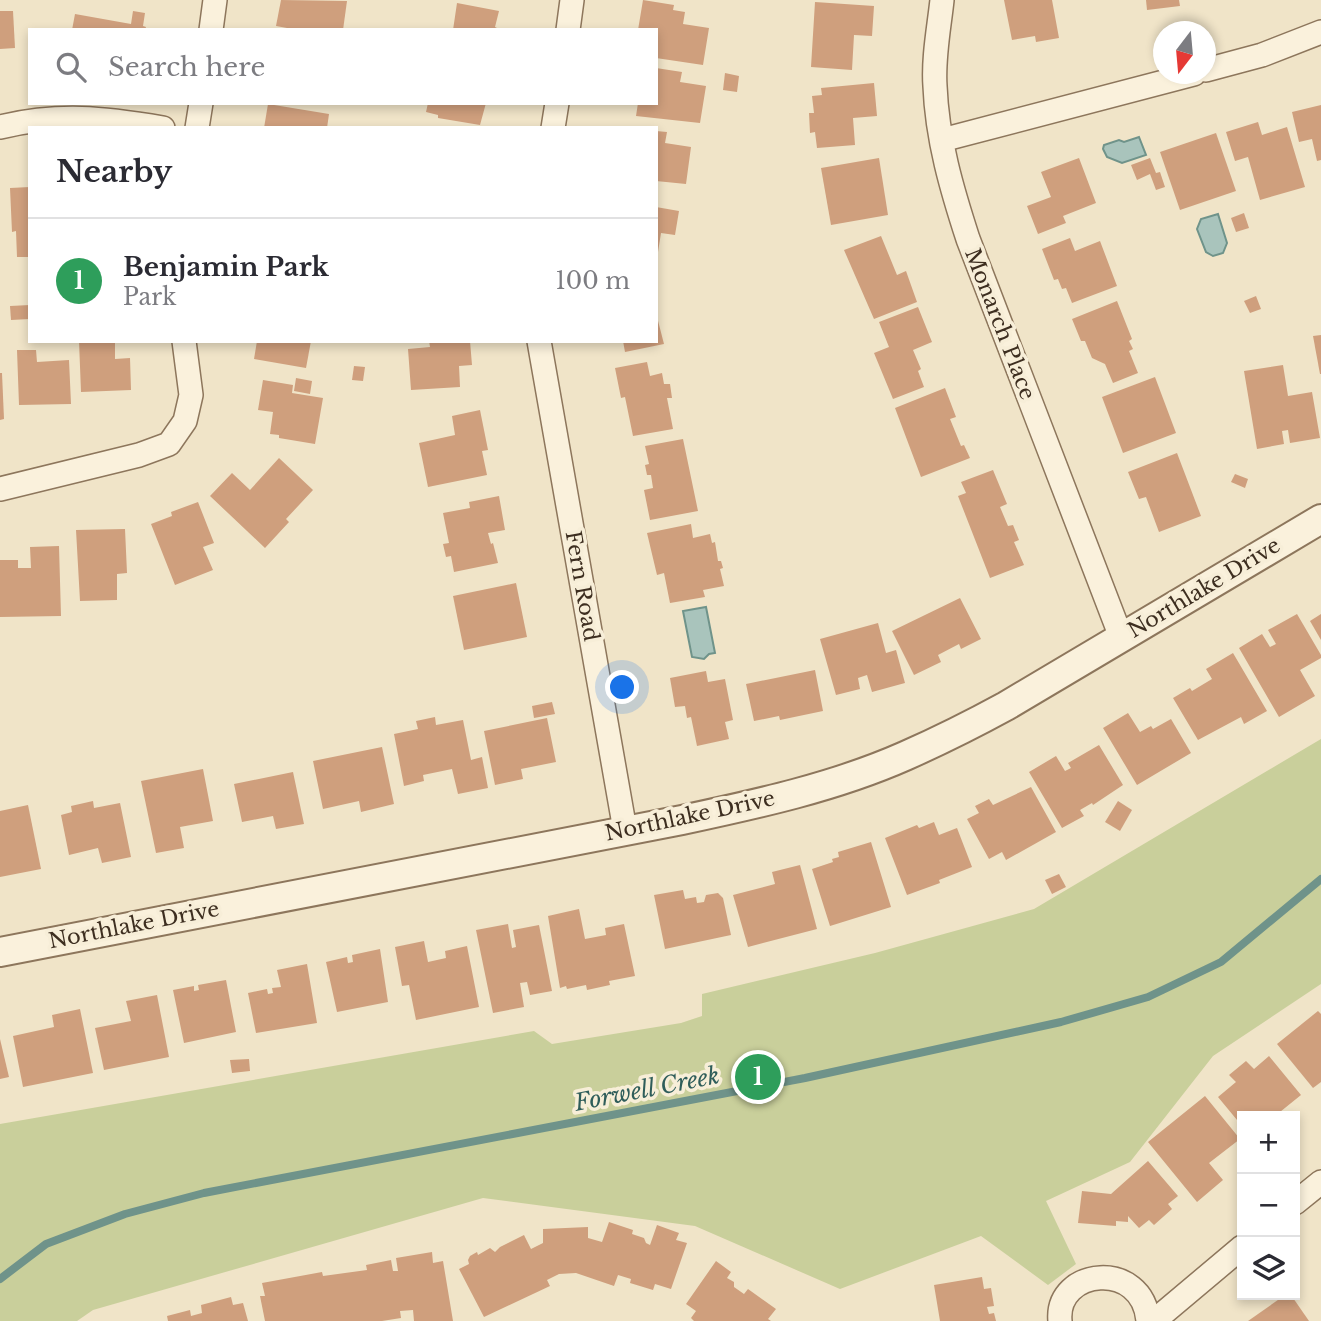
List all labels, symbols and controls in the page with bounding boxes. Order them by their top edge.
north arrow [1153,21,1216,84]
search box [28,28,658,105]
icon: search [52,48,90,86]
text: Search here [108,51,265,83]
text: Nearby [56,153,172,190]
street label: Monarch Place [959,245,1041,403]
text: Benjamin Park [123,251,329,283]
text: 1 [74,267,84,295]
text: 100 m [556,267,630,295]
text: Park [123,283,176,311]
street label: Fern Road [560,529,604,643]
street label: Northlake Drive [1123,532,1285,644]
your location [605,670,639,704]
street label: Northlake Drive [603,785,777,847]
street label: Northlake Drive [47,896,221,954]
pin: 1 [735,1051,781,1103]
water label: Forwell Creek [571,1061,722,1117]
map controls [1237,1111,1300,1300]
button: + [1237,1111,1300,1174]
button: − [1237,1174,1300,1237]
button: layers [1237,1237,1300,1300]

